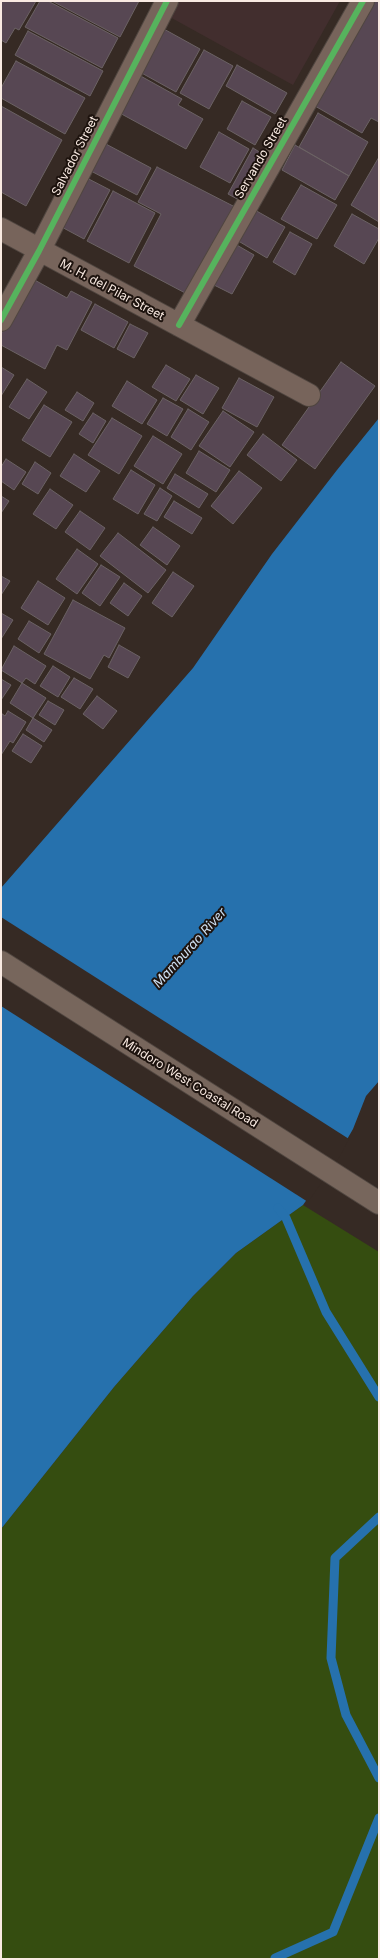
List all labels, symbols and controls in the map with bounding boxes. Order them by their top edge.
street label: Salvador Street [49,114,101,198]
street label: Servando Street [232,115,290,201]
street label: M. H. del Pilar Street [57,256,167,324]
water label: Mamburao River [150,905,230,991]
street label: Mindoro West Coastal Road [120,1035,260,1131]

